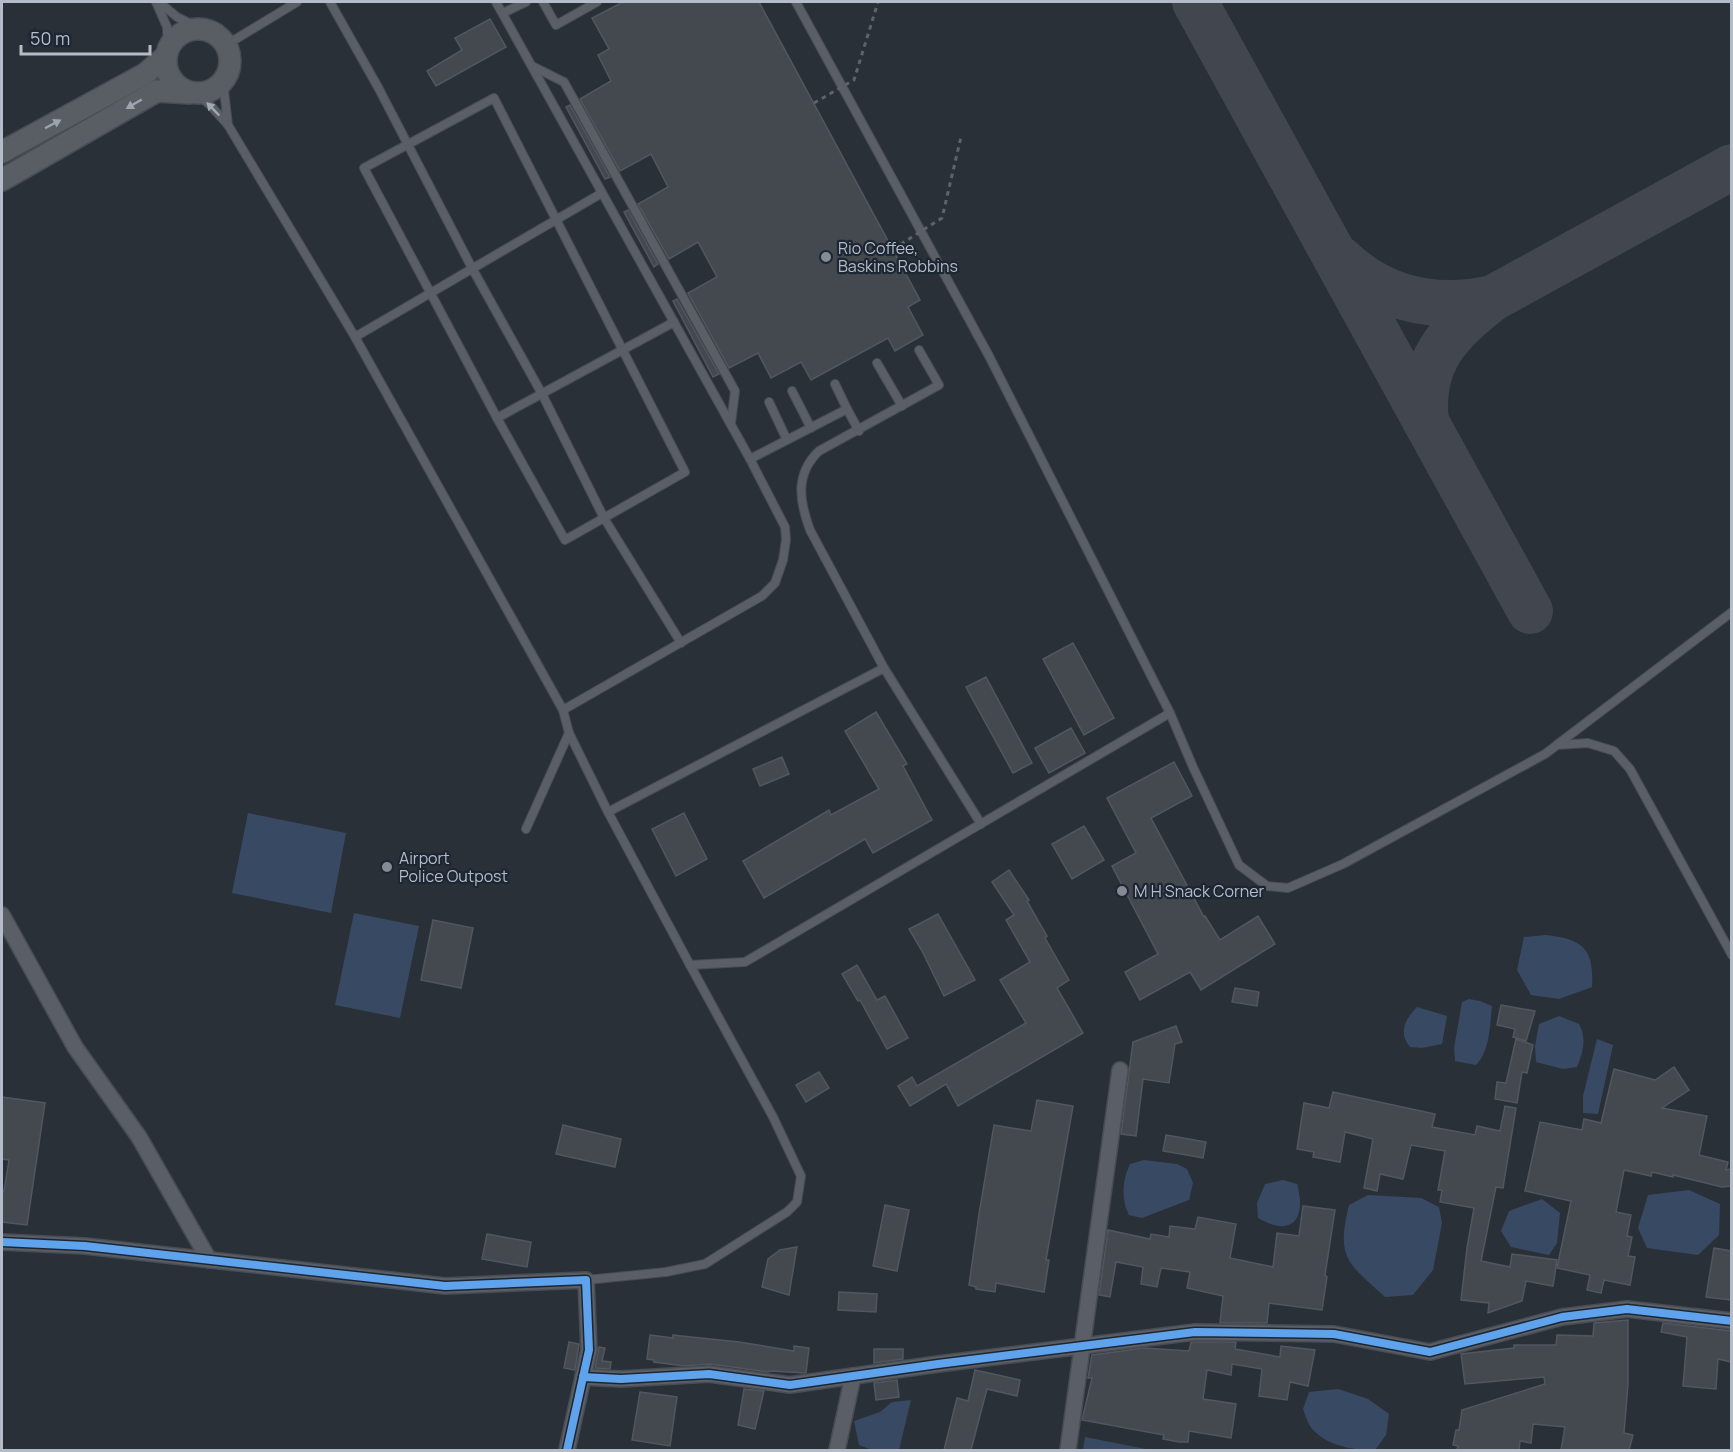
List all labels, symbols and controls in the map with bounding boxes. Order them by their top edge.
scale bar [21,18,150,56]
text: 50 m [30,26,70,50]
one-way arrow [126,99,143,109]
one-way arrow [206,102,220,117]
one-way arrow [45,119,62,129]
place label: Rio Coffee, Baskins Robbins [838,237,958,277]
marker: Rio Coffee, Baskins Robbins [819,250,833,264]
place label: Airport Police Outpost [399,847,508,887]
marker: Airport Police Outpost [380,860,394,874]
place label: M H Snack Corner [1134,880,1265,902]
marker: M H Snack Corner [1115,884,1129,898]

